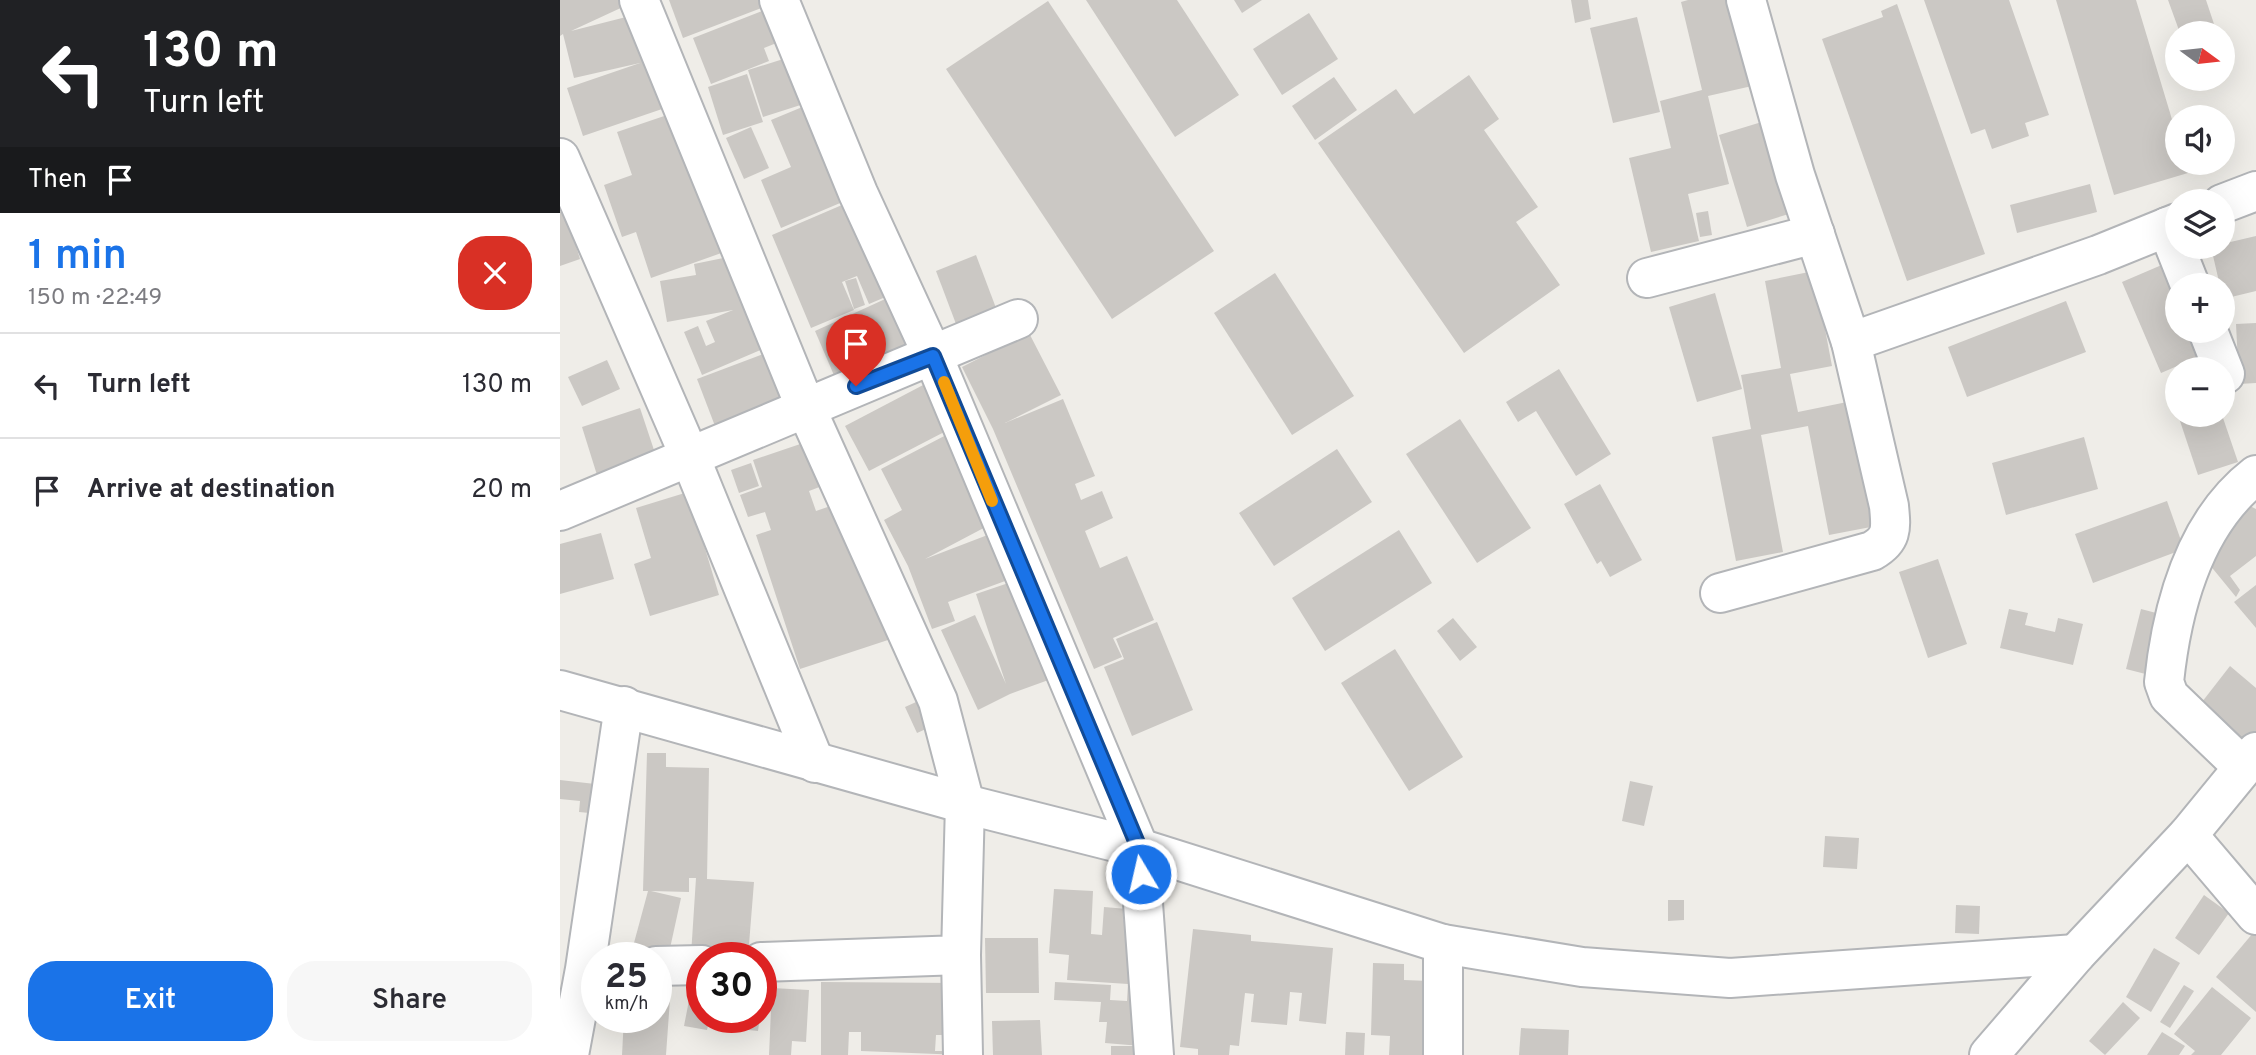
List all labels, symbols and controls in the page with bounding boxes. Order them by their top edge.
north arrow [2165,21,2235,91]
map controls [2165,21,2235,427]
text: 130 m [143,23,279,85]
icon: left [28,28,119,119]
text: Turn left [143,84,264,124]
button: sound [2165,105,2235,175]
icon: arrive [101,161,139,199]
text: Then [28,164,87,197]
button: layers [2165,189,2235,259]
text: 1 min [28,231,127,284]
button: close [458,236,532,310]
button: + [2165,273,2235,343]
text: 150 m · 22:49 [28,284,162,313]
pin [826,314,886,386]
icon: arrive [837,325,875,363]
button: − [2165,357,2235,427]
icon: left [28,367,66,405]
text: Turn left [87,369,191,402]
text: 130 m [462,369,532,402]
icon: arrive [28,472,66,510]
text: Arrive at destination [87,474,335,507]
text: 20 m [471,474,532,507]
position arrow [1104,837,1178,911]
speed limit sign: 30 [686,942,777,1033]
text: 25 [605,956,648,1000]
button: Exit [28,961,273,1041]
button: Share [287,961,532,1041]
text: km/h [605,993,648,1016]

